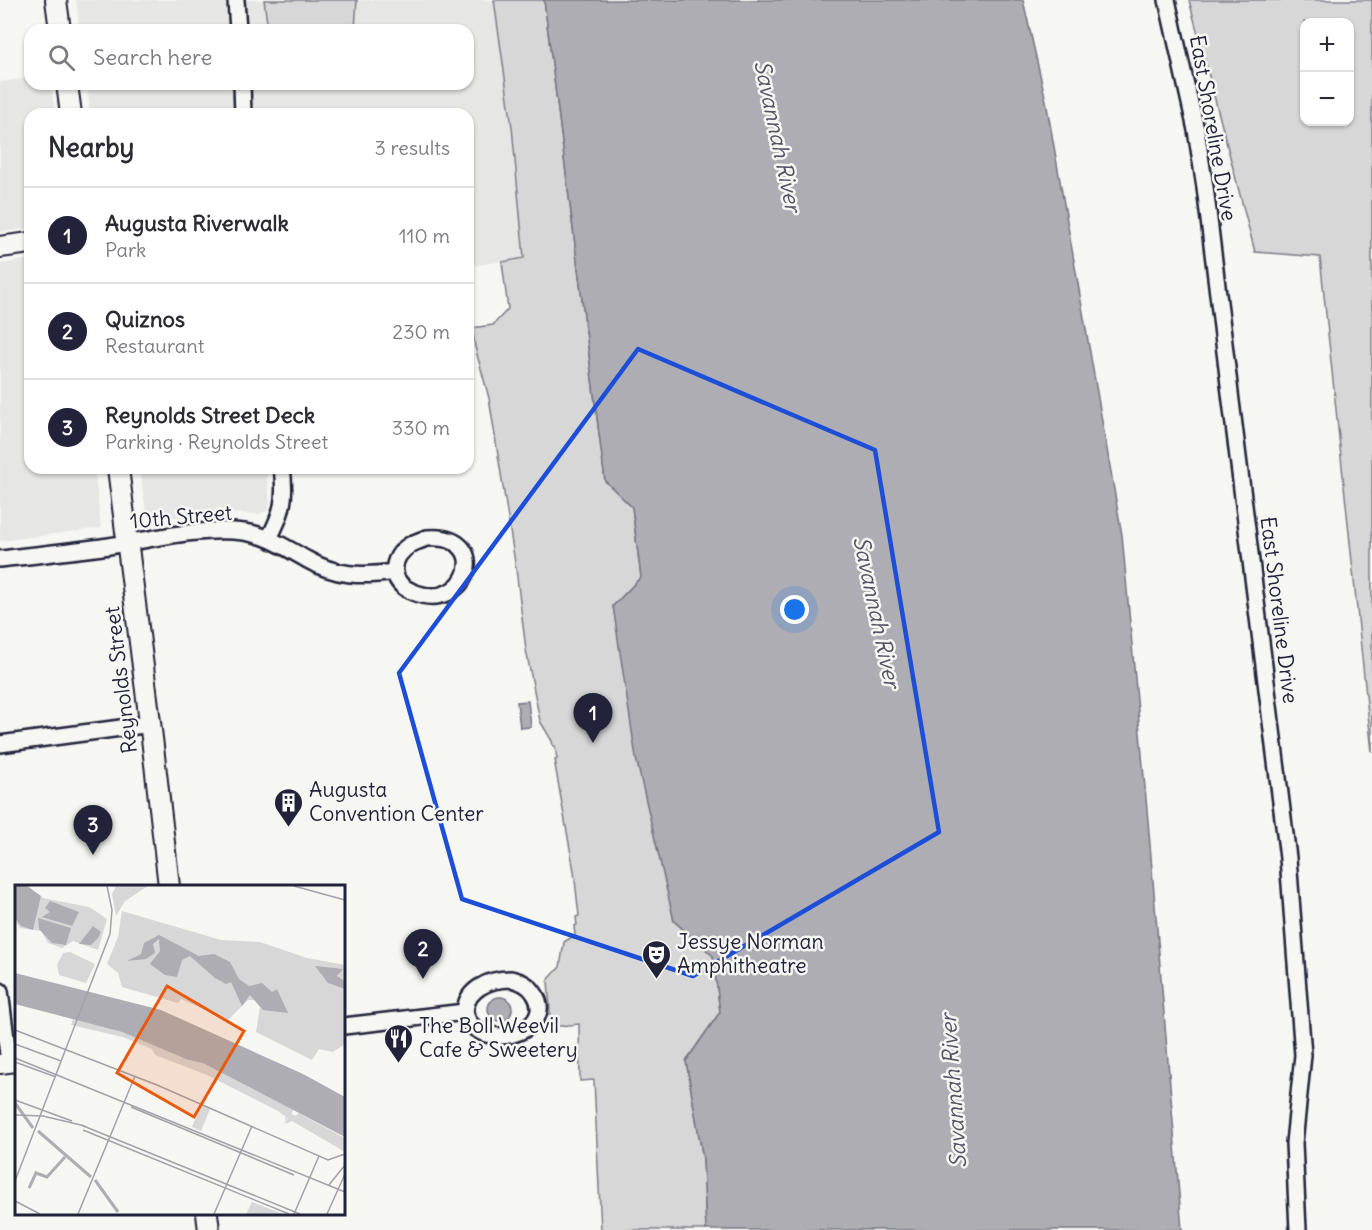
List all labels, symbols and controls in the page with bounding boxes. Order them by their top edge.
map controls [1300,18,1354,126]
button: + [1300,18,1354,72]
search box [24,24,474,90]
street label: East Shoreline Drive [1184,33,1243,223]
icon: search [45,41,78,74]
text: Search here [93,43,212,71]
water label: Savannah River [748,58,808,217]
button: − [1300,72,1354,126]
text: Nearby [48,131,134,164]
text: 3 results [374,135,450,160]
text: Augusta Riverwalk [105,209,289,237]
text: 1 [64,223,71,248]
text: 110 m [399,223,450,248]
text: Park [105,237,146,262]
text: Quiznos [105,305,185,333]
text: 2 [62,319,73,344]
text: 230 m [392,319,450,344]
text: Restaurant [105,333,204,358]
text: Reynolds Street Deck [105,401,315,429]
text: 3 [62,415,73,440]
text: 330 m [392,415,450,440]
text: Parking · Reynolds Street [105,429,328,454]
street label: 10th Street [129,499,233,534]
street label: East Shoreline Drive [1255,515,1304,705]
water label: Savannah River [847,534,907,693]
your location [780,595,809,624]
street label: Reynolds Street [98,605,143,755]
pin: 1 [574,694,612,743]
place label: Augusta Convention Center [309,776,484,827]
building icon: Augusta Convention Center [272,786,304,828]
pin: 3 [74,806,112,855]
inset map [15,885,345,1215]
place label: Jessye Norman Amphitheatre [677,928,824,979]
pin: 2 [404,930,442,979]
theatre icon: Jessye Norman Amphitheatre [640,938,672,980]
water label: Savannah River [933,1010,972,1169]
place label: The Boll Weevil Cafe & Sweetery [419,1012,578,1063]
restaurant icon: The Boll Weevil Cafe & Sweetery [382,1022,414,1064]

